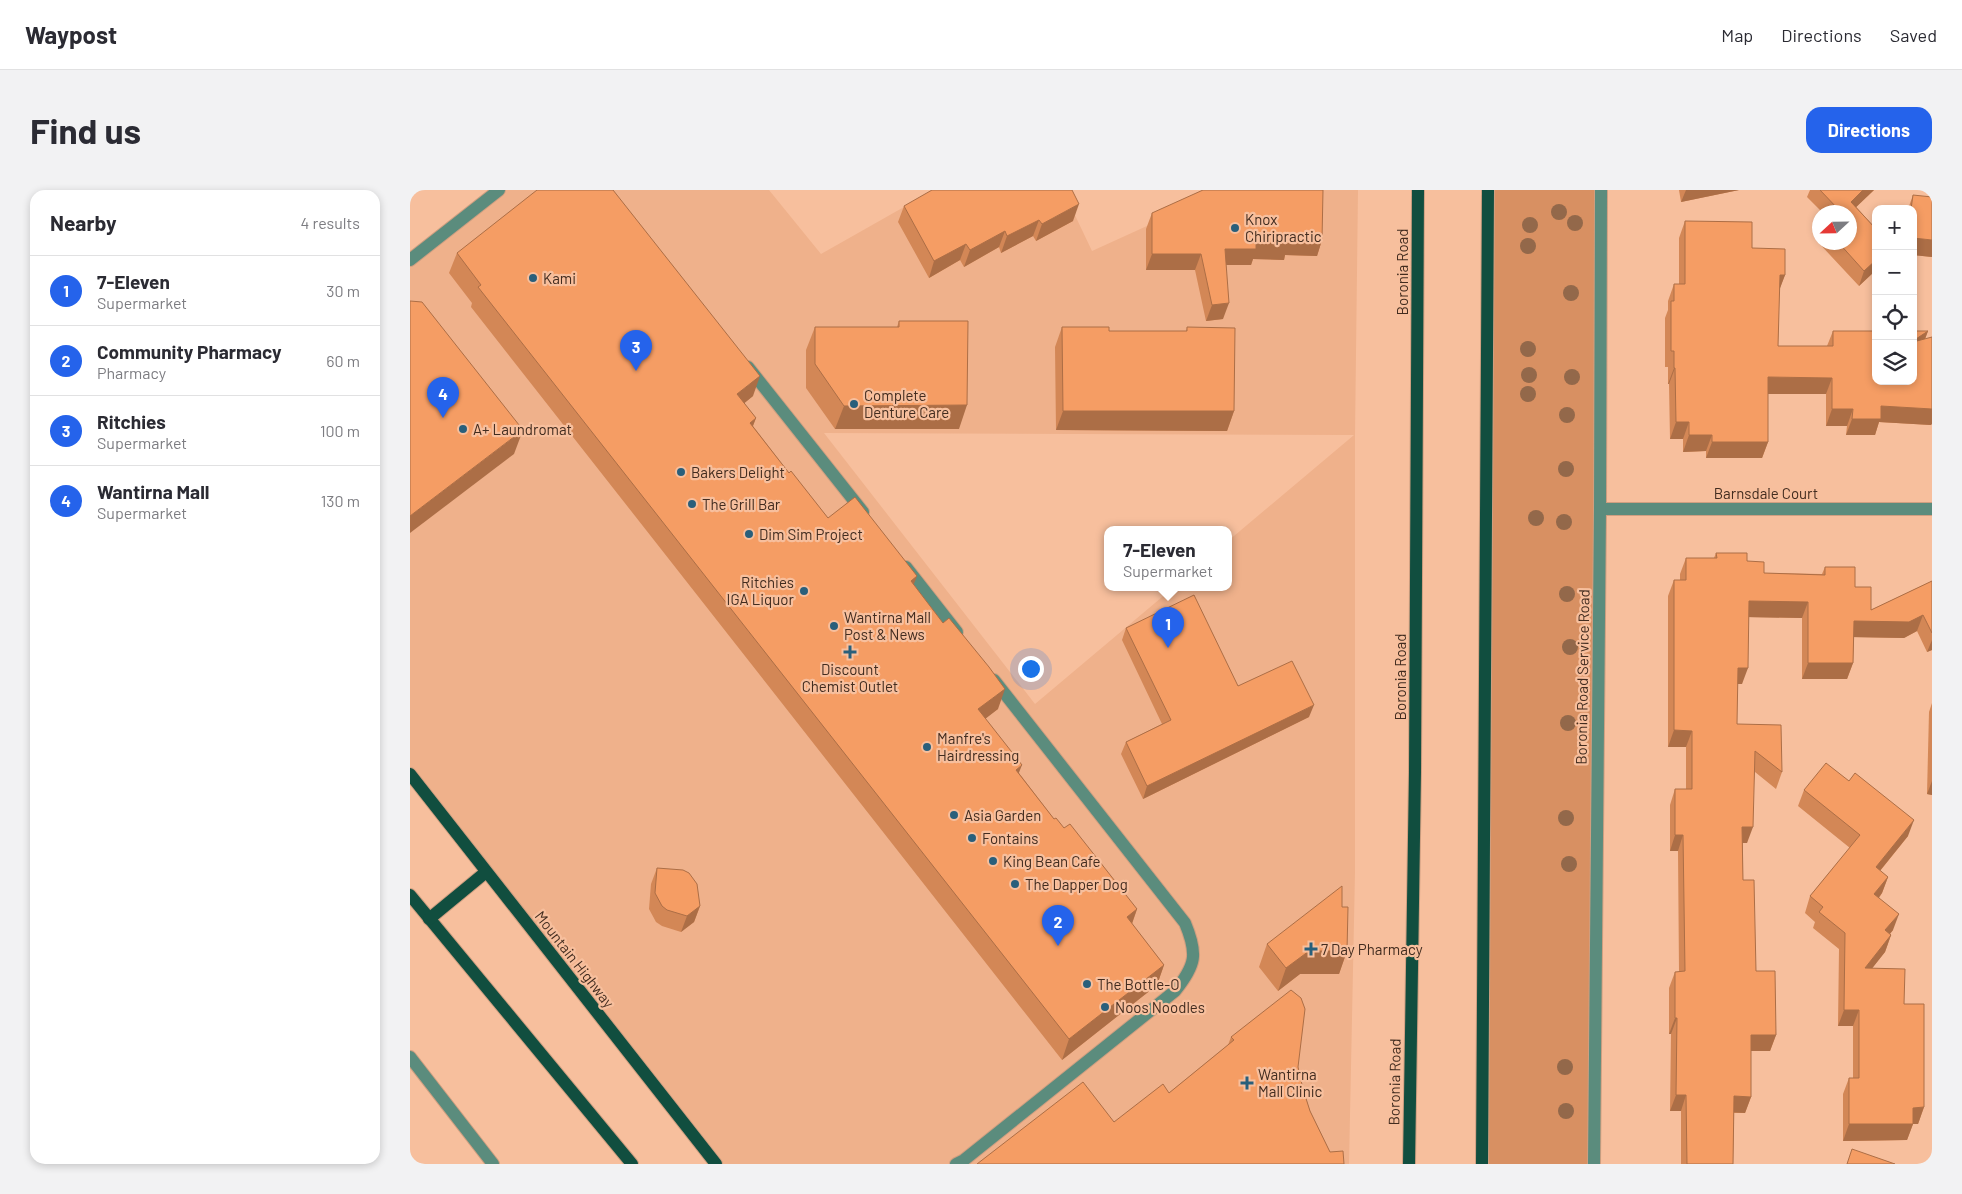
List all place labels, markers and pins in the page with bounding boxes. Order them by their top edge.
place label: Knox Chiripractic [1245,210,1322,245]
marker: Knox Chiripractic [1229,222,1241,234]
place label: Kami [543,269,576,287]
marker: Kami [527,272,539,284]
pin: 3 [620,330,652,371]
pin: 4 [427,377,459,418]
place label: Complete Denture Care [864,386,949,421]
marker: Complete Denture Care [848,398,860,410]
place label: A+ Laundromat [473,420,572,438]
marker: A+ Laundromat [457,423,469,435]
place label: Bakers Delight [691,463,785,481]
marker: Bakers Delight [675,466,687,478]
place label: The Grill Bar [702,495,781,513]
marker: The Grill Bar [686,498,698,510]
place label: Dim Sim Project [759,525,863,543]
marker: Dim Sim Project [743,528,755,540]
place label: Ritchies IGA Liquor [727,573,795,608]
marker: Ritchies IGA Liquor [798,585,810,597]
pin: 1 [1152,607,1184,648]
place label: Wantirna Mall Post & News [844,608,931,643]
marker: Wantirna Mall Post & News [828,620,840,632]
marker: Discount Chemist Outlet [844,646,856,658]
place label: Discount Chemist Outlet [802,660,898,695]
place label: Manfre's Hairdressing [937,729,1019,764]
marker: Manfre's Hairdressing [921,741,933,753]
place label: Asia Garden [964,806,1041,824]
marker: Asia Garden [948,809,960,821]
place label: Fontains [982,829,1038,847]
marker: Fontains [966,832,978,844]
place label: King Bean Cafe [1003,852,1100,870]
marker: King Bean Cafe [987,855,999,867]
place label: The Dapper Dog [1025,875,1128,893]
marker: The Dapper Dog [1009,878,1021,890]
pin: 2 [1042,905,1074,946]
place label: 7 Day Pharmacy [1321,940,1423,958]
marker: 7 Day Pharmacy [1305,943,1317,955]
place label: The Bottle-O [1097,975,1180,993]
marker: The Bottle-O [1081,978,1093,990]
place label: Noos Noodles [1115,998,1205,1016]
marker: Noos Noodles [1099,1001,1111,1013]
place label: Wantirna Mall Clinic [1258,1065,1323,1100]
marker: Wantirna Mall Clinic [1240,1076,1254,1090]

